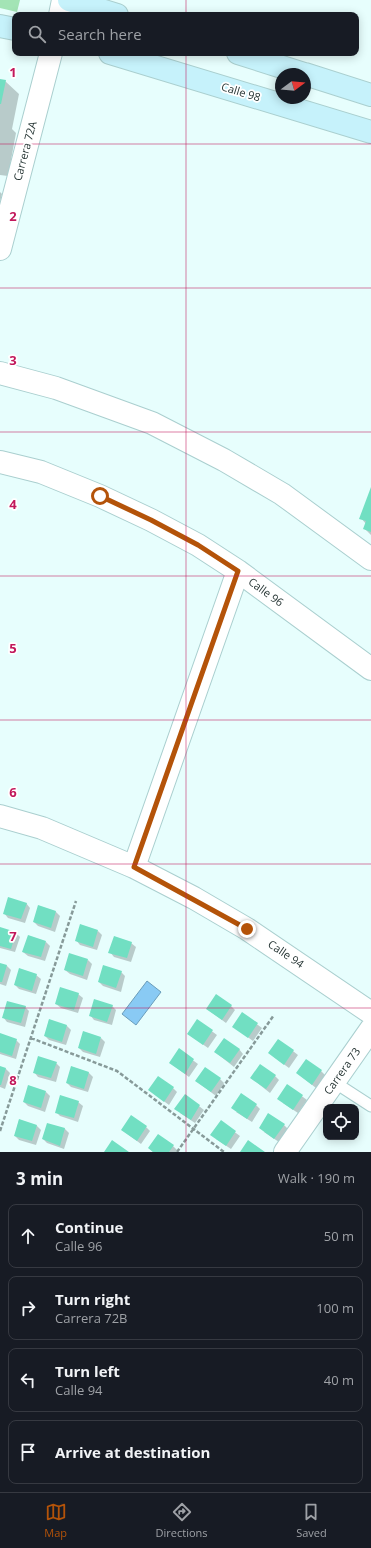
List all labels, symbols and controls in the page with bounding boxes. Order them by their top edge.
search box [12,12,359,56]
icon: search [26,23,48,45]
text: Search here [58,24,142,44]
text: 1 [9,63,17,81]
north arrow [275,68,311,104]
street label: Calle 98 [220,78,263,105]
street label: Carrera 72A [9,119,40,182]
text: 2 [9,207,17,225]
text: 3 [9,351,17,369]
route start [91,487,109,505]
text: 4 [9,495,17,513]
street label: Calle 96 [246,574,287,609]
text: 5 [9,639,17,657]
text: 6 [9,783,17,801]
route end [238,920,256,938]
text: 7 [9,927,17,945]
street label: Calle 94 [265,936,308,971]
street label: Carrera 73 [320,1044,363,1097]
text: 8 [9,1071,17,1089]
map controls [323,1104,359,1140]
button: locate [323,1104,359,1140]
text: 3 min [16,1167,63,1190]
text: Walk · 190 m [278,1169,355,1187]
text: Continue [55,1217,123,1237]
icon: ahead [17,1225,39,1247]
text: 50 m [324,1227,354,1245]
text: Calle 96 [55,1237,103,1255]
text: Turn right [55,1289,130,1309]
icon: right [17,1297,39,1319]
text: 100 m [316,1299,354,1317]
text: Carrera 72B [55,1309,128,1327]
text: Turn left [55,1361,120,1381]
icon: left [17,1369,39,1391]
text: 40 m [324,1371,354,1389]
text: Calle 94 [55,1381,103,1399]
icon: arrive [17,1441,39,1463]
text: Arrive at destination [55,1442,210,1462]
tab: Map [44,1501,67,1540]
tab: Directions [156,1501,208,1540]
tab: Saved [296,1501,327,1540]

